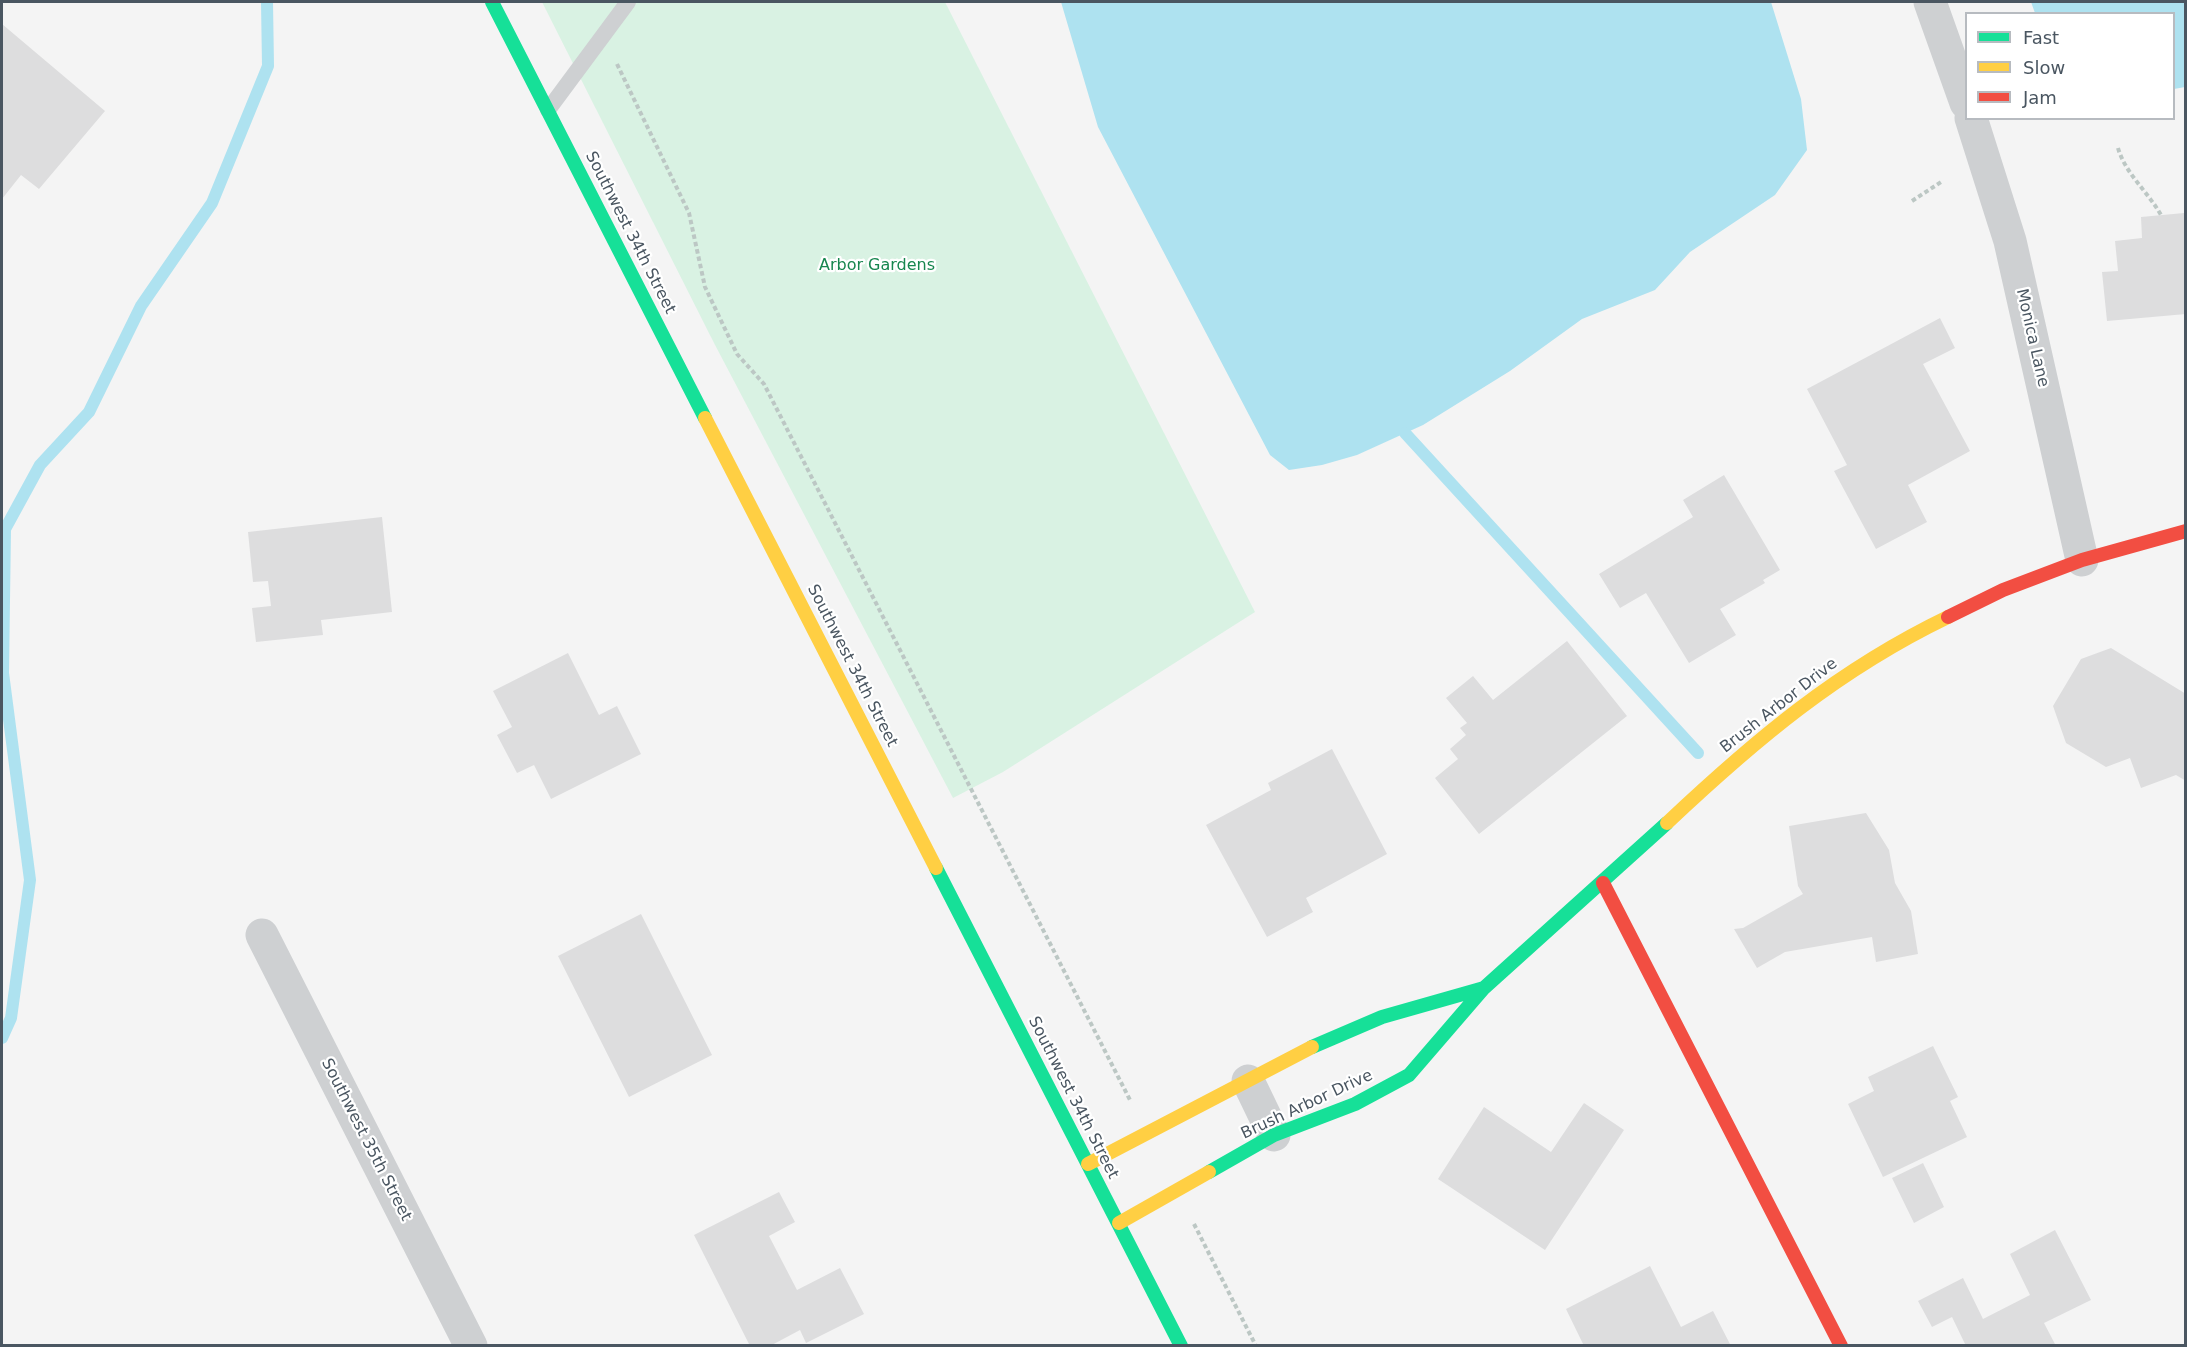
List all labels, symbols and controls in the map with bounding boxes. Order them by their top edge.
legend [1965,12,2175,120]
text: Fast [2023,27,2059,48]
text: Slow [2023,57,2065,78]
text: Jam [2023,87,2057,108]
street label: Southwest 34th Street [581,149,679,317]
park label: Arbor Gardens [819,256,935,276]
street label: Monica Lane [2011,287,2053,389]
street label: Southwest 34th Street [803,582,901,750]
street label: Brush Arbor Drive [1717,654,1841,758]
street label: Southwest 34th Street [1024,1014,1122,1182]
street label: Southwest 35th Street [317,1056,415,1224]
street label: Brush Arbor Drive [1238,1066,1376,1144]

